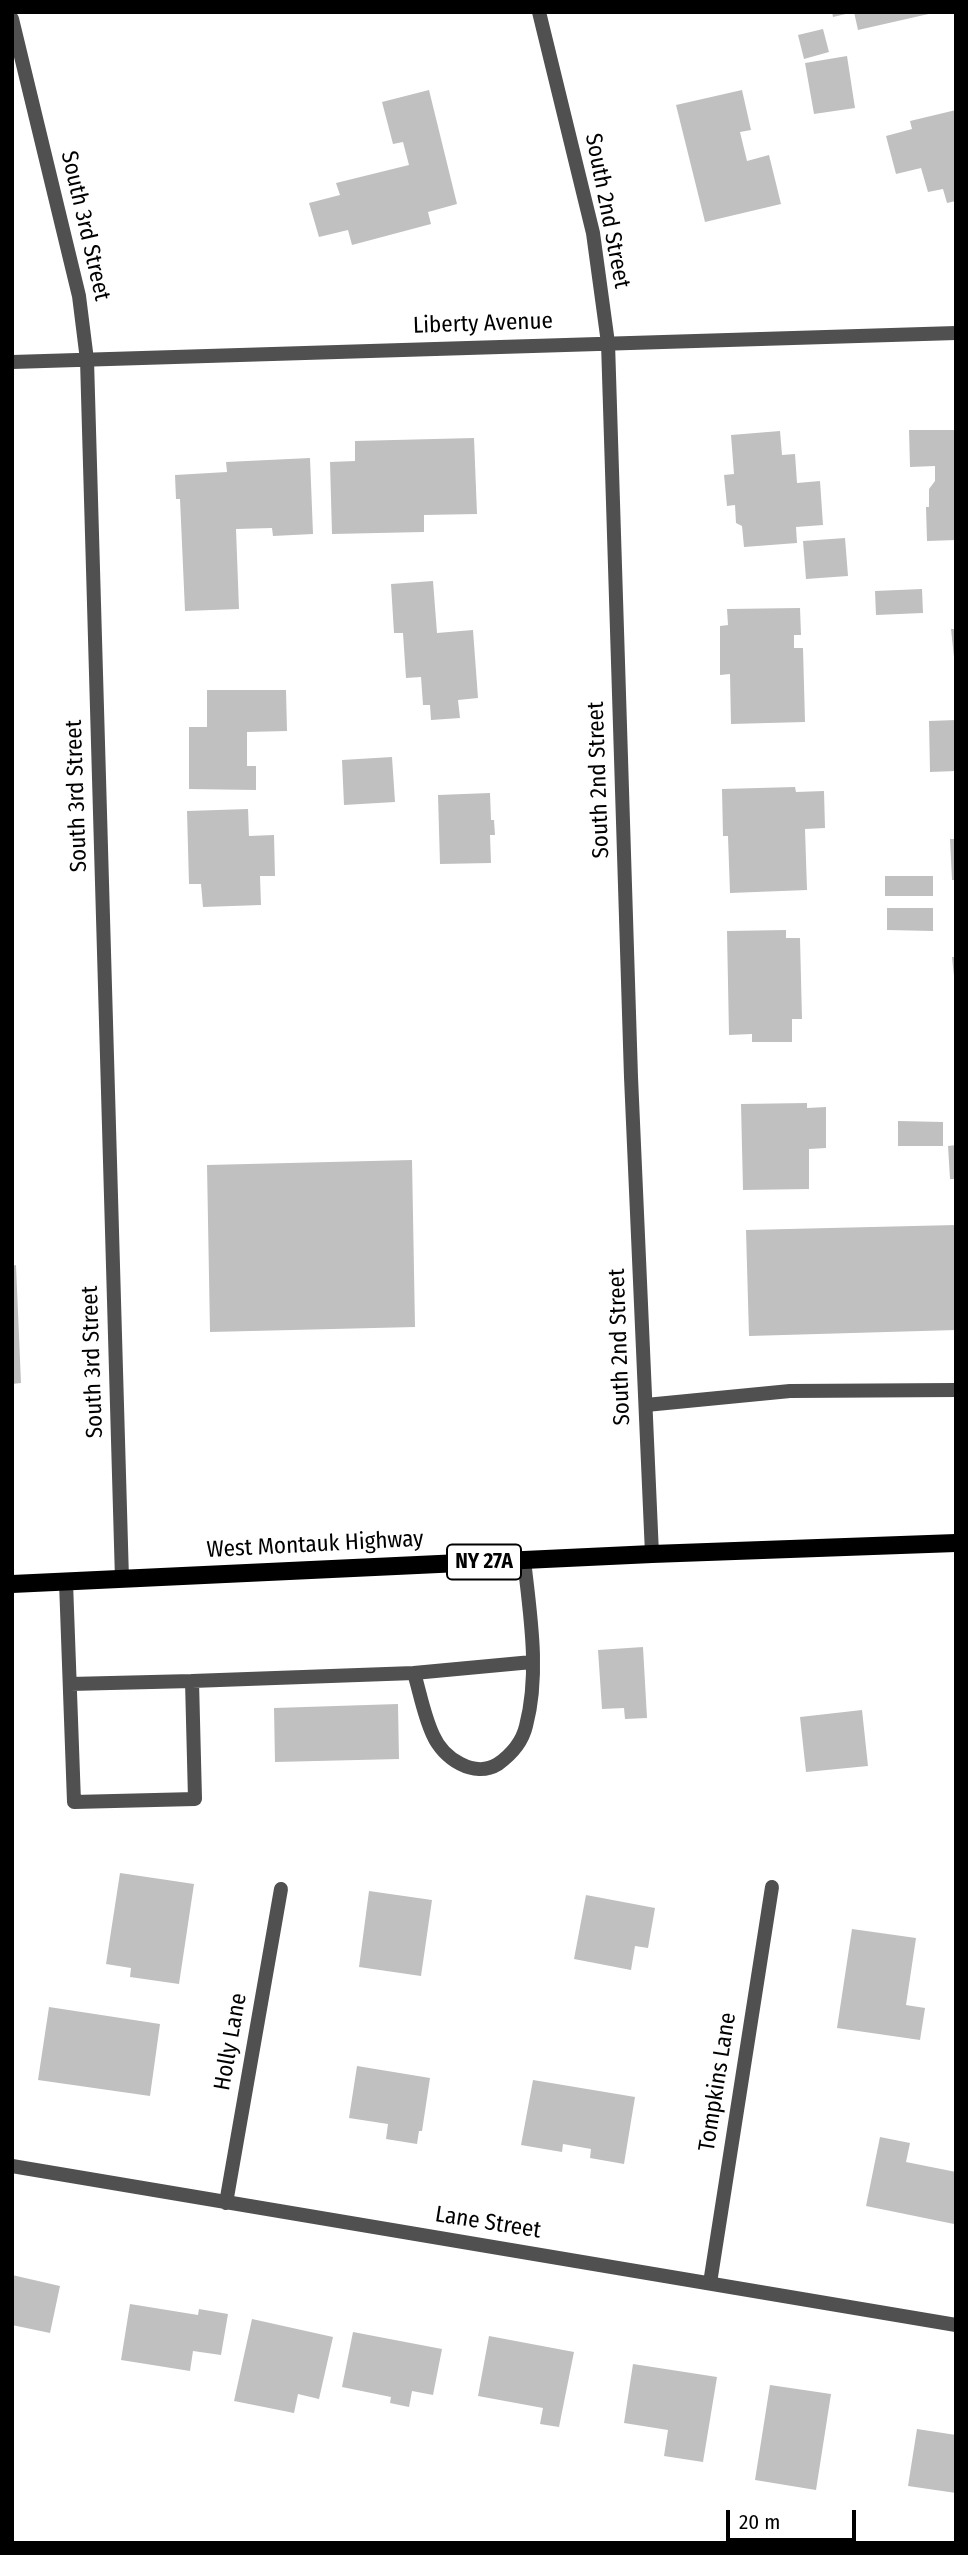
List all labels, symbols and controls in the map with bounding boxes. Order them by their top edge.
street label: South 2nd Street [578,131,636,291]
street label: South 3rd Street [54,149,116,303]
street label: Liberty Avenue [413,308,553,340]
street label: South 2nd Street [582,701,616,859]
street label: South 3rd Street [61,719,93,873]
street label: South 2nd Street [603,1268,637,1426]
street label: South 3rd Street [77,1285,109,1439]
street label: West Montauk Highway [206,1526,424,1564]
road number: NY 27A [447,1544,521,1580]
street label: Holly Lane [209,1991,253,2093]
street label: Tompkins Lane [693,2011,743,2153]
street label: Lane Street [433,2201,543,2245]
scale bar [730,2496,860,2540]
text: 20 m [739,2509,780,2535]

